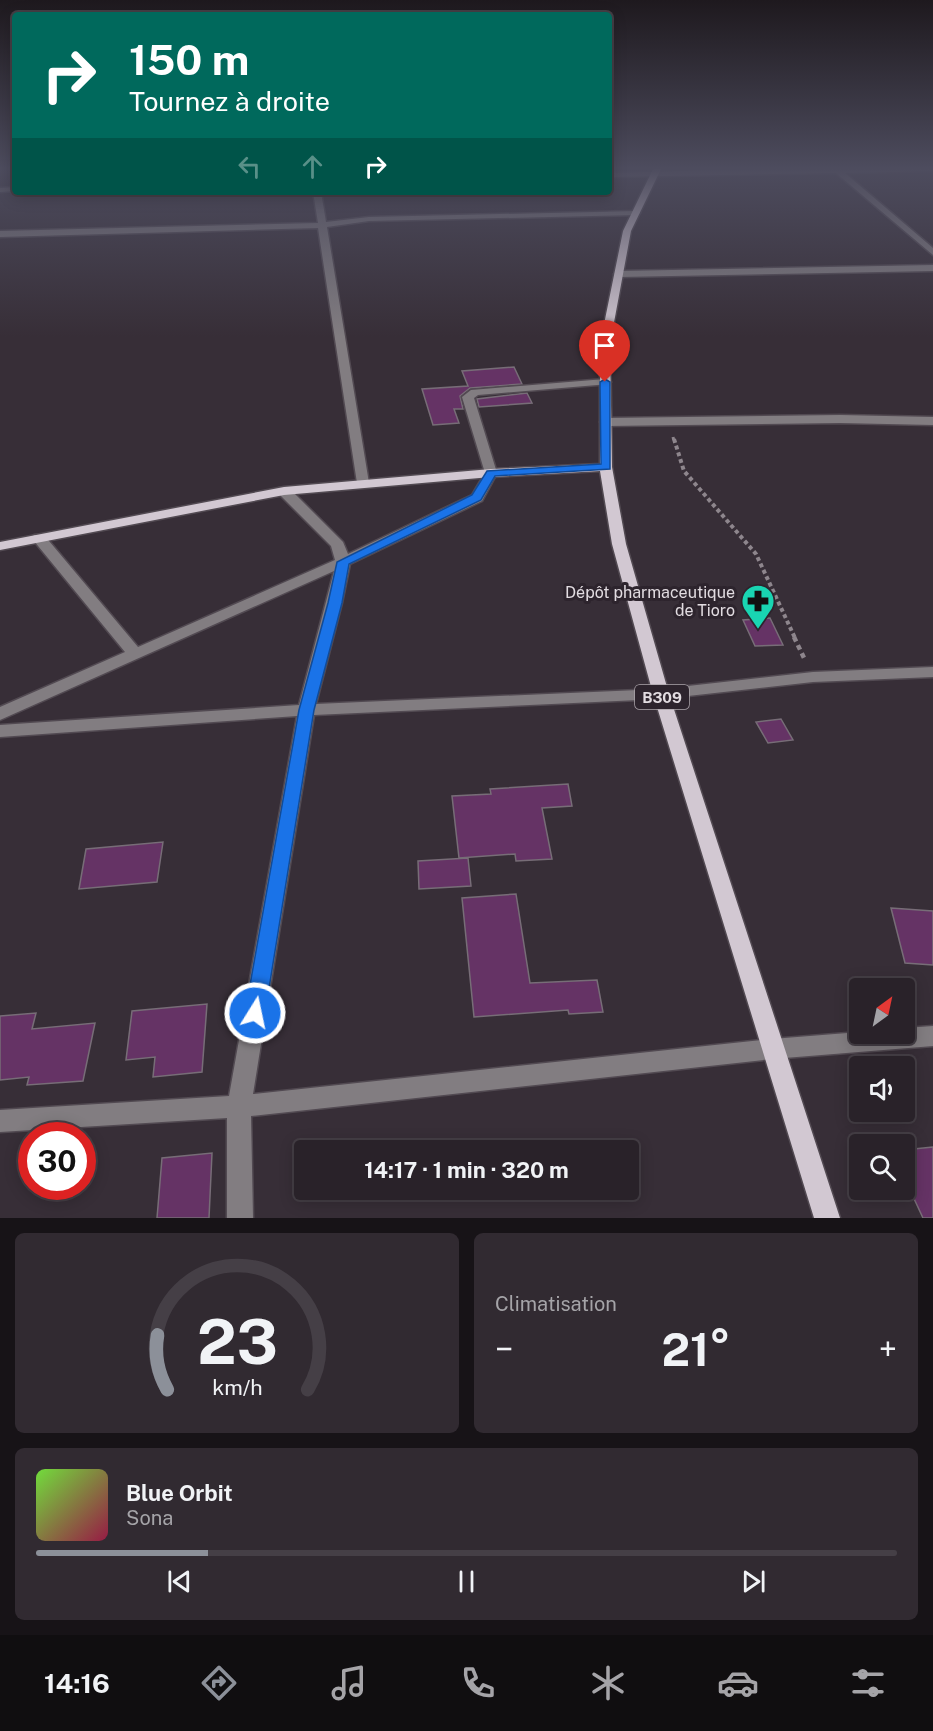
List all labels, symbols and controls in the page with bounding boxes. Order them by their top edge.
text: 150 m [129,35,249,84]
icon: right [30,36,108,114]
text: Tournez à droite [129,85,330,117]
icon: left [233,150,266,183]
icon: ahead [296,150,329,183]
icon: right [359,150,392,183]
pin [579,320,630,382]
icon: arrive [588,329,621,362]
place label: Dépôt pharmaceutique de Tioro [565,583,735,620]
pharmacy icon: Dépôt pharmaceutique de Tioro [740,583,776,630]
road number: B309 [635,685,689,709]
north arrow [849,978,915,1044]
map controls [849,978,915,1200]
position arrow [223,981,287,1045]
button: sound [849,1056,915,1122]
speed limit sign: 30 [18,1122,96,1200]
button: search [849,1134,915,1200]
text: 14:17 · 1 min · 320 m [364,1157,569,1183]
text: Climatisation [495,1292,617,1316]
text: 23 [196,1305,278,1378]
text: 21° [661,1323,731,1376]
text: − [495,1330,513,1368]
text: + [879,1330,897,1368]
text: km/h [212,1375,262,1400]
text: Blue Orbit [126,1480,233,1506]
text: Sona [126,1506,173,1530]
icon: previous [163,1565,196,1598]
icon: pause [450,1565,483,1598]
icon: next [737,1565,770,1598]
icon: directions [198,1662,240,1704]
icon: music [328,1662,370,1704]
icon: phone [457,1662,499,1704]
icon: climate [587,1662,629,1704]
icon: car [717,1662,759,1704]
icon: filters [847,1662,889,1704]
text: 14:16 [44,1667,110,1699]

